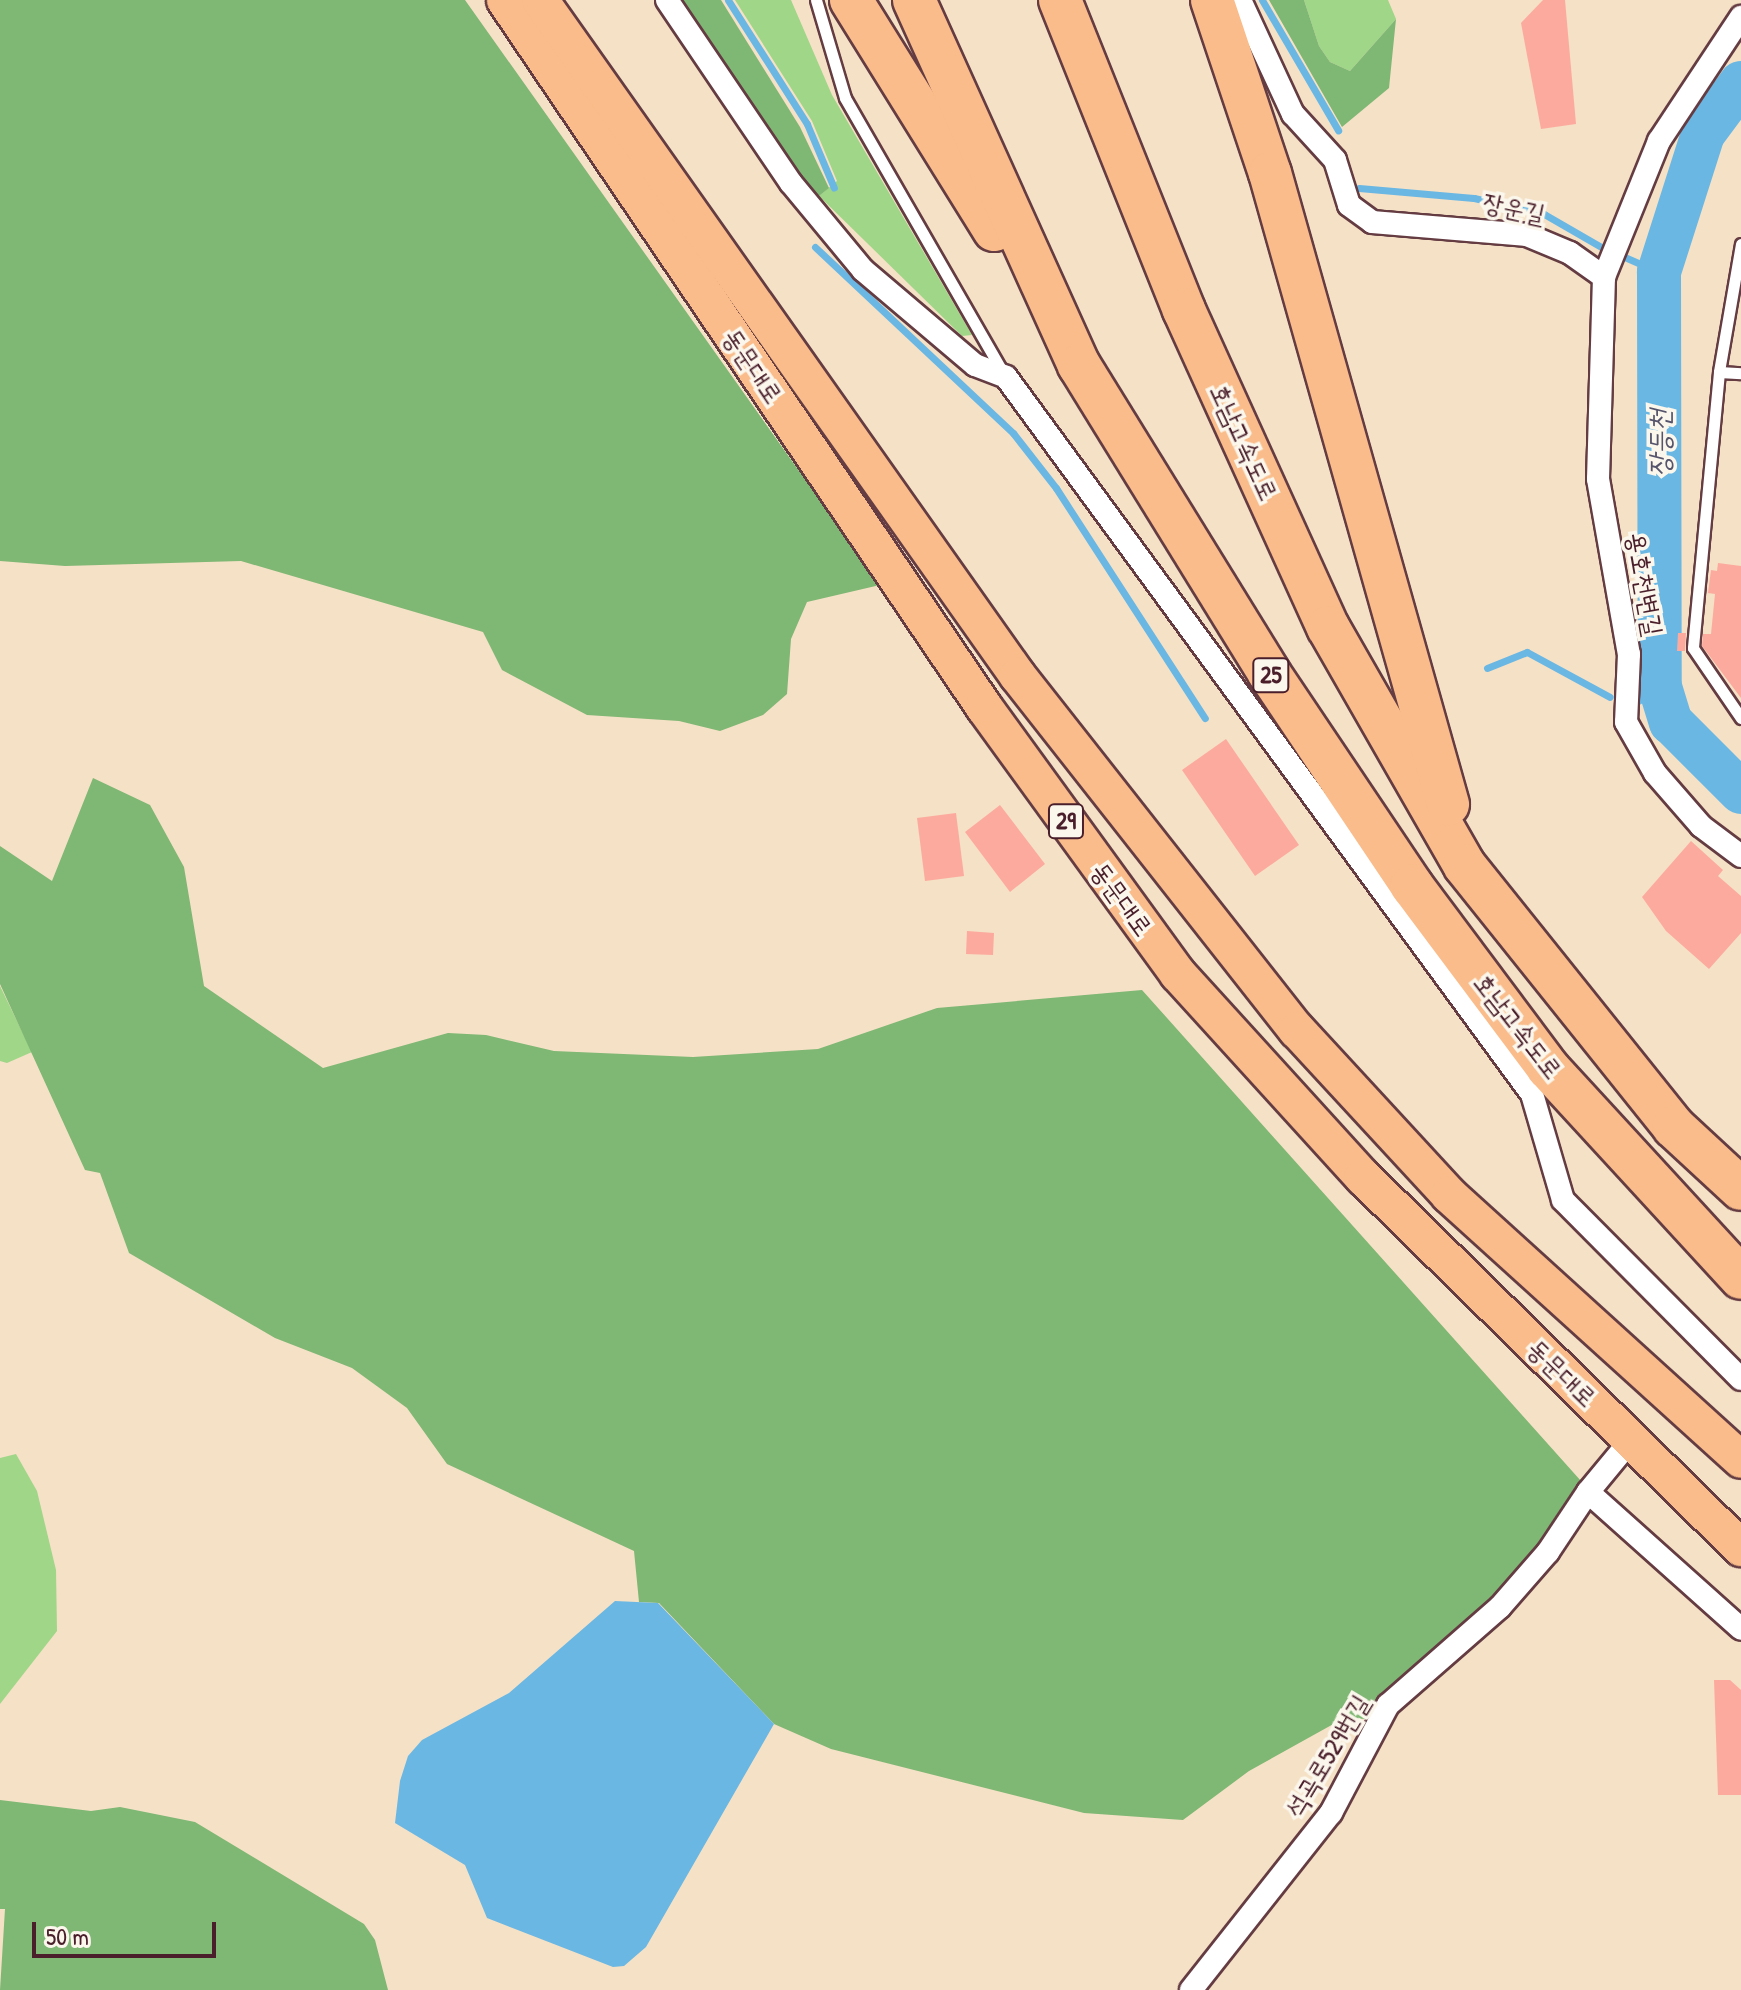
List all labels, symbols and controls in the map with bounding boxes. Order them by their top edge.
street label: 장운길 [1480,186,1548,230]
street label: 동문대로 [717,323,789,409]
street label: 호남고속도로 [1203,379,1285,505]
water label: 장등천 [1642,409,1676,477]
street label: 용호천변길 [1621,530,1669,638]
road number: 25 [1251,655,1291,695]
road number: 29 [1046,801,1086,841]
street label: 동문대로 [1085,856,1159,942]
street label: 호남고속도로 [1467,967,1569,1085]
street label: 동문대로 [1521,1333,1603,1413]
street label: 석곡로529번길 [1278,1689,1376,1823]
scale bar [36,1906,220,1956]
text: 50 m [46,1920,89,1952]

